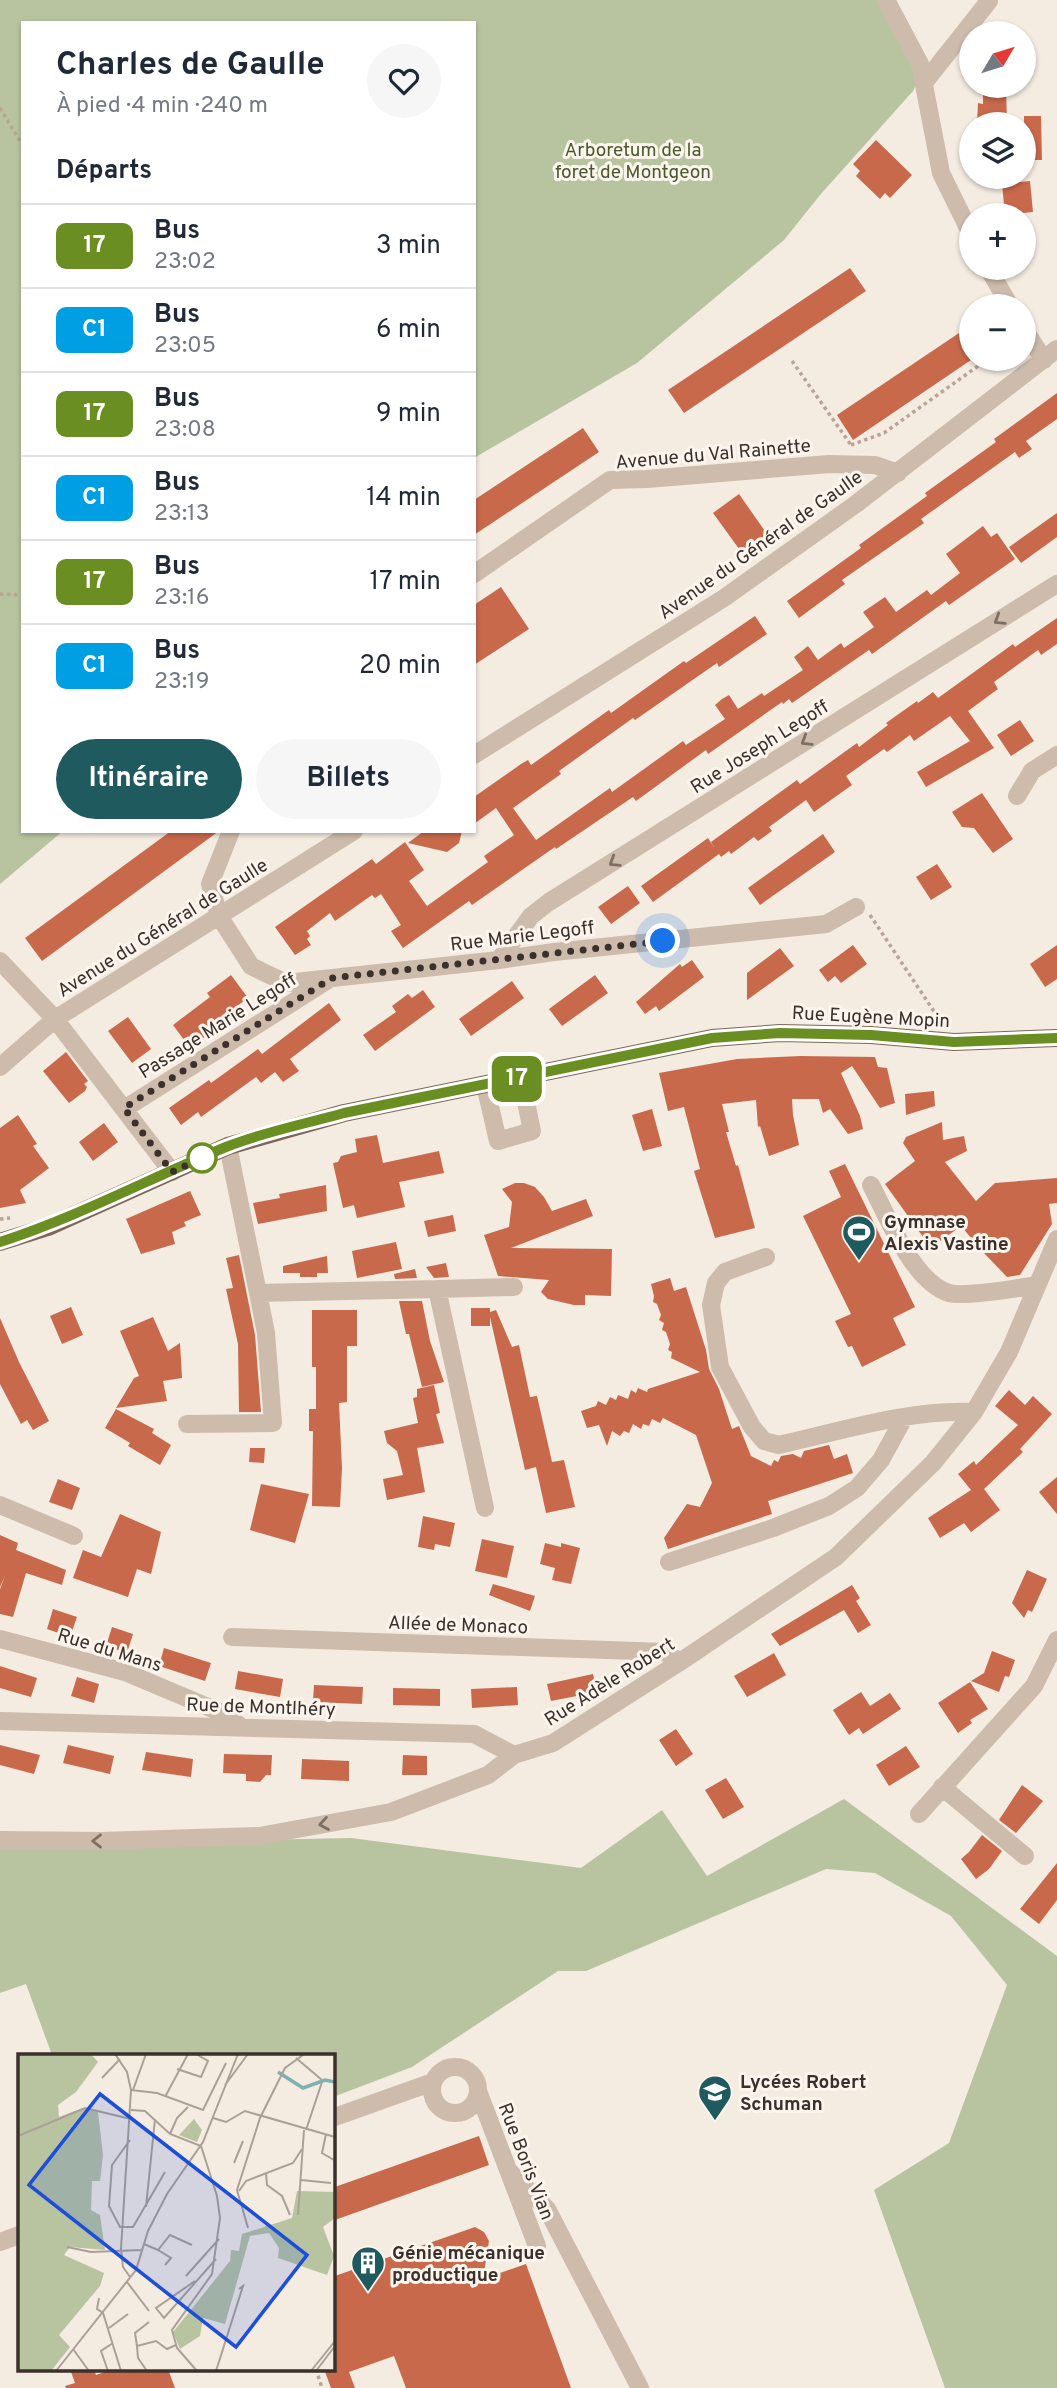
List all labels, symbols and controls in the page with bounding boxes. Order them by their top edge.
north arrow [959,21,1036,98]
map controls [959,21,1036,371]
button: heart [367,44,441,118]
text: Charles de Gaulle [56,45,325,87]
text: À pied · 4 min · 240 m [56,92,268,121]
button: layers [959,112,1036,189]
park label: Arboretum de la foret de Montgeon [555,139,711,185]
text: Départs [56,155,152,188]
button: + [959,203,1036,280]
text: Bus [154,215,200,248]
text: 3 min [376,230,441,263]
text: 17 [83,231,106,261]
text: 23:02 [154,248,216,277]
button: − [959,294,1036,371]
text: Bus [154,299,200,332]
text: 6 min [376,314,441,347]
text: C1 [82,315,107,345]
text: 23:05 [154,332,216,361]
text: Bus [154,383,200,416]
text: 9 min [376,398,441,431]
text: 17 [83,399,106,429]
text: 23:08 [154,416,216,445]
street label: Avenue du Val Rainette [615,434,812,475]
street label: Avenue du Général de Gaulle [654,466,868,625]
text: Bus [154,467,200,500]
text: 14 min [366,482,441,515]
text: C1 [82,483,107,513]
text: 23:13 [154,500,210,529]
text: Bus [154,551,200,584]
text: 17 min [369,566,441,599]
text: 17 [83,567,106,597]
text: 23:16 [154,584,209,613]
one-way arrow [994,611,1007,624]
text: Bus [154,635,200,668]
text: 20 min [359,650,441,683]
text: C1 [82,651,107,681]
text: 23:19 [154,668,209,697]
street label: Rue Joseph Legoff [686,695,834,800]
one-way arrow [801,732,814,745]
button: Itinéraire [56,739,242,819]
button: Billets [256,739,441,819]
one-way arrow [608,853,621,866]
street label: Avenue du Général de Gaulle [53,854,273,1004]
street label: Rue Marie Legoff [449,916,596,958]
your location [645,923,680,958]
street label: Passage Marie Legoff [135,968,302,1085]
street label: Rue Eugène Mopin [791,1002,951,1034]
line badge: 17 [486,1056,548,1102]
text: 17 [506,1064,528,1094]
unlabelled marker [187,1143,217,1173]
place label: Gymnase Alexis Vastine [884,1211,1009,1257]
sports icon: Gymnase Alexis Vastine [840,1213,878,1262]
street label: Allée de Monaco [387,1612,528,1640]
street label: Rue du Mans [54,1624,165,1678]
street label: Rue Adèle Robert [540,1633,680,1732]
street label: Rue de Montlhéry [186,1693,336,1723]
one-way arrow [318,1816,330,1831]
one-way arrow [92,1833,102,1849]
inset map [18,2054,334,2370]
place label: Lycées Robert Schuman [740,2071,866,2117]
school or university icon: Lycées Robert Schuman [696,2073,734,2122]
street label: Rue Boris Vian [492,2100,558,2224]
place label: Génie mécanique productique [392,2242,545,2288]
building icon: Génie mécanique productique [349,2244,387,2293]

